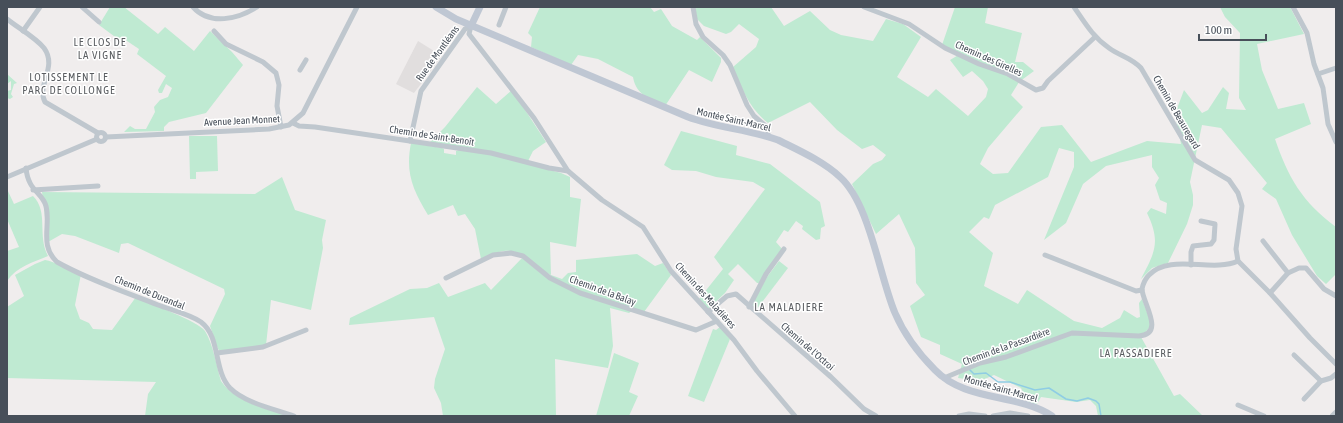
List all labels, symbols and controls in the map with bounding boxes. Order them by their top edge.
scale bar [1199,16,1266,42]
street label: Rue de Montléans [414,23,461,83]
text: 100 m [1205,23,1232,37]
district label: LE CLOS DE LA VIGNE [74,36,126,61]
street label: Chemin des Girelles [954,39,1024,78]
district label: LOTISSEMENT LE PARC DE COLLONGE [22,71,116,96]
street label: Chemin de Beauregard [1151,74,1202,151]
street label: Montée Saint-Marcel [696,106,772,133]
street label: Avenue Jean Monnet [204,113,280,128]
street label: Chemin de Saint-Benoît [389,123,475,148]
street label: Chemin des Maladières [673,260,738,331]
street label: Chemin de Durandal [113,273,187,312]
street label: Chemin de la Balay [568,273,637,308]
district label: LA MALADIERE [754,301,824,313]
street label: Chemin de l'Octroi [779,320,837,372]
street label: Chemin de la Passardière [961,325,1052,367]
district label: LA PASSADIERE [1100,347,1172,359]
street label: Montée Saint-Marcel [963,373,1039,404]

